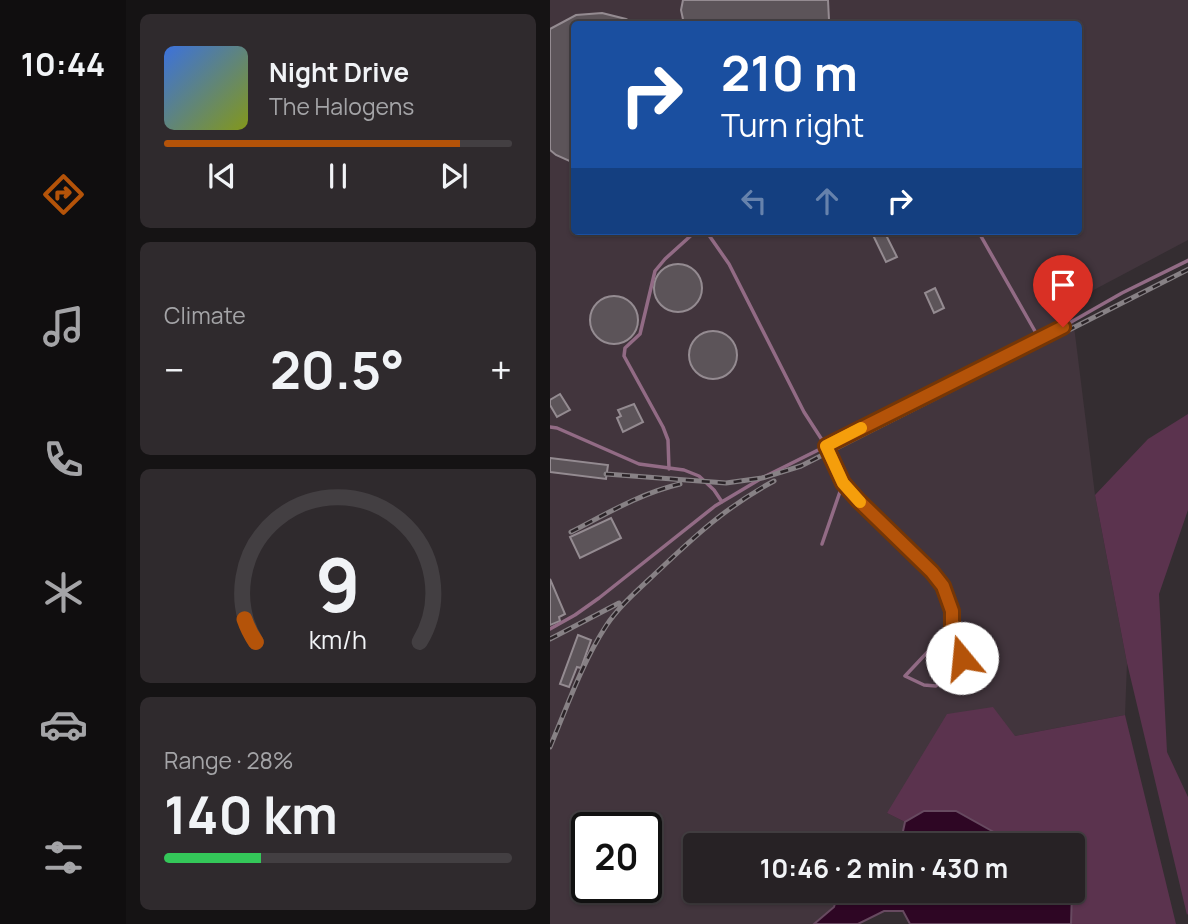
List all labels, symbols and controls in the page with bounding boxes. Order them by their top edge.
text: 210 m [721,39,858,106]
text: 10:44 [21,42,105,86]
icon: right [606,49,697,140]
text: Night Drive [269,54,409,90]
text: The Halogens [269,90,414,122]
text: Turn right [721,103,864,147]
icon: previous [203,157,241,195]
icon: pause [319,157,357,195]
icon: next [435,157,473,195]
icon: directions [39,170,88,219]
icon: left [735,182,773,220]
icon: ahead [808,182,846,220]
icon: right [881,182,919,220]
pin [1033,255,1093,327]
icon: arrive [1044,266,1082,304]
text: Climate [164,299,246,331]
icon: music [39,302,88,351]
text: 20.5° [270,334,405,405]
text: − [164,343,185,395]
text: + [490,343,512,395]
icon: phone [39,435,88,484]
text: 9 [315,534,361,634]
icon: climate [39,568,88,617]
position arrow [925,621,999,695]
text: km/h [309,622,367,657]
icon: car [39,700,88,749]
text: Range · 28% [164,744,294,776]
text: 140 km [164,779,338,850]
speed limit sign: 20 [571,812,662,903]
icon: filters [39,833,88,882]
text: 10:46 · 2 min · 430 m [760,850,1008,886]

